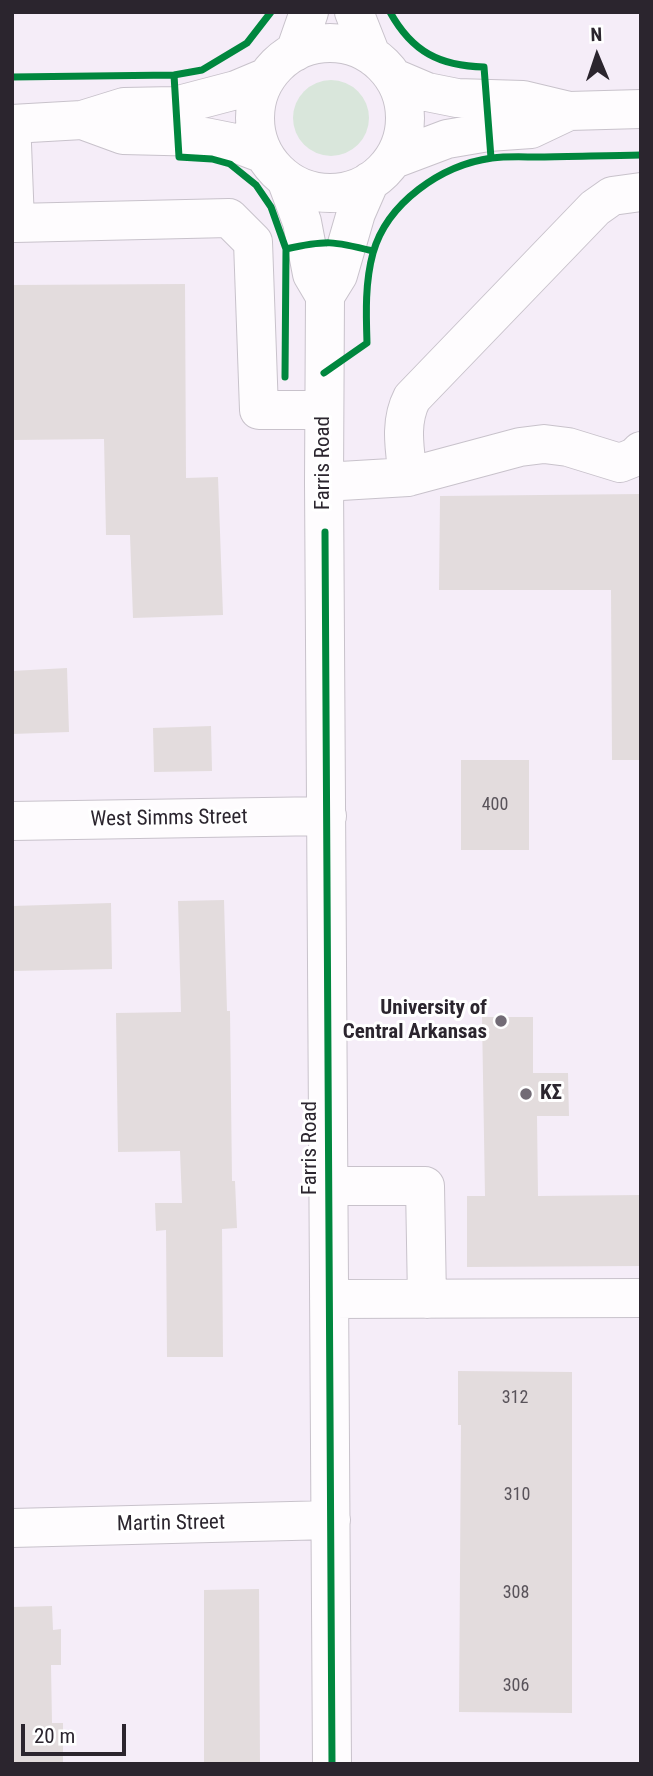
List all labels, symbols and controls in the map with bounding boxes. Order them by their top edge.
north arrow [562,21,632,91]
text: N [590,23,602,46]
street label: Farris Road [311,416,337,510]
house number: 400 [482,794,508,816]
street label: West Simms Street [90,805,248,833]
place label: University of Central Arkansas [343,996,487,1046]
marker: University of Central Arkansas [493,1013,509,1029]
place label: KΣ [540,1081,562,1107]
marker: KΣ [518,1086,534,1102]
street label: Farris Road [298,1101,324,1195]
house number: 312 [502,1387,528,1409]
house number: 310 [504,1484,530,1506]
street label: Martin Street [117,1510,225,1538]
house number: 308 [503,1582,529,1604]
house number: 306 [503,1675,529,1697]
scale bar [24,1710,130,1754]
text: 20 m [34,1724,75,1748]

